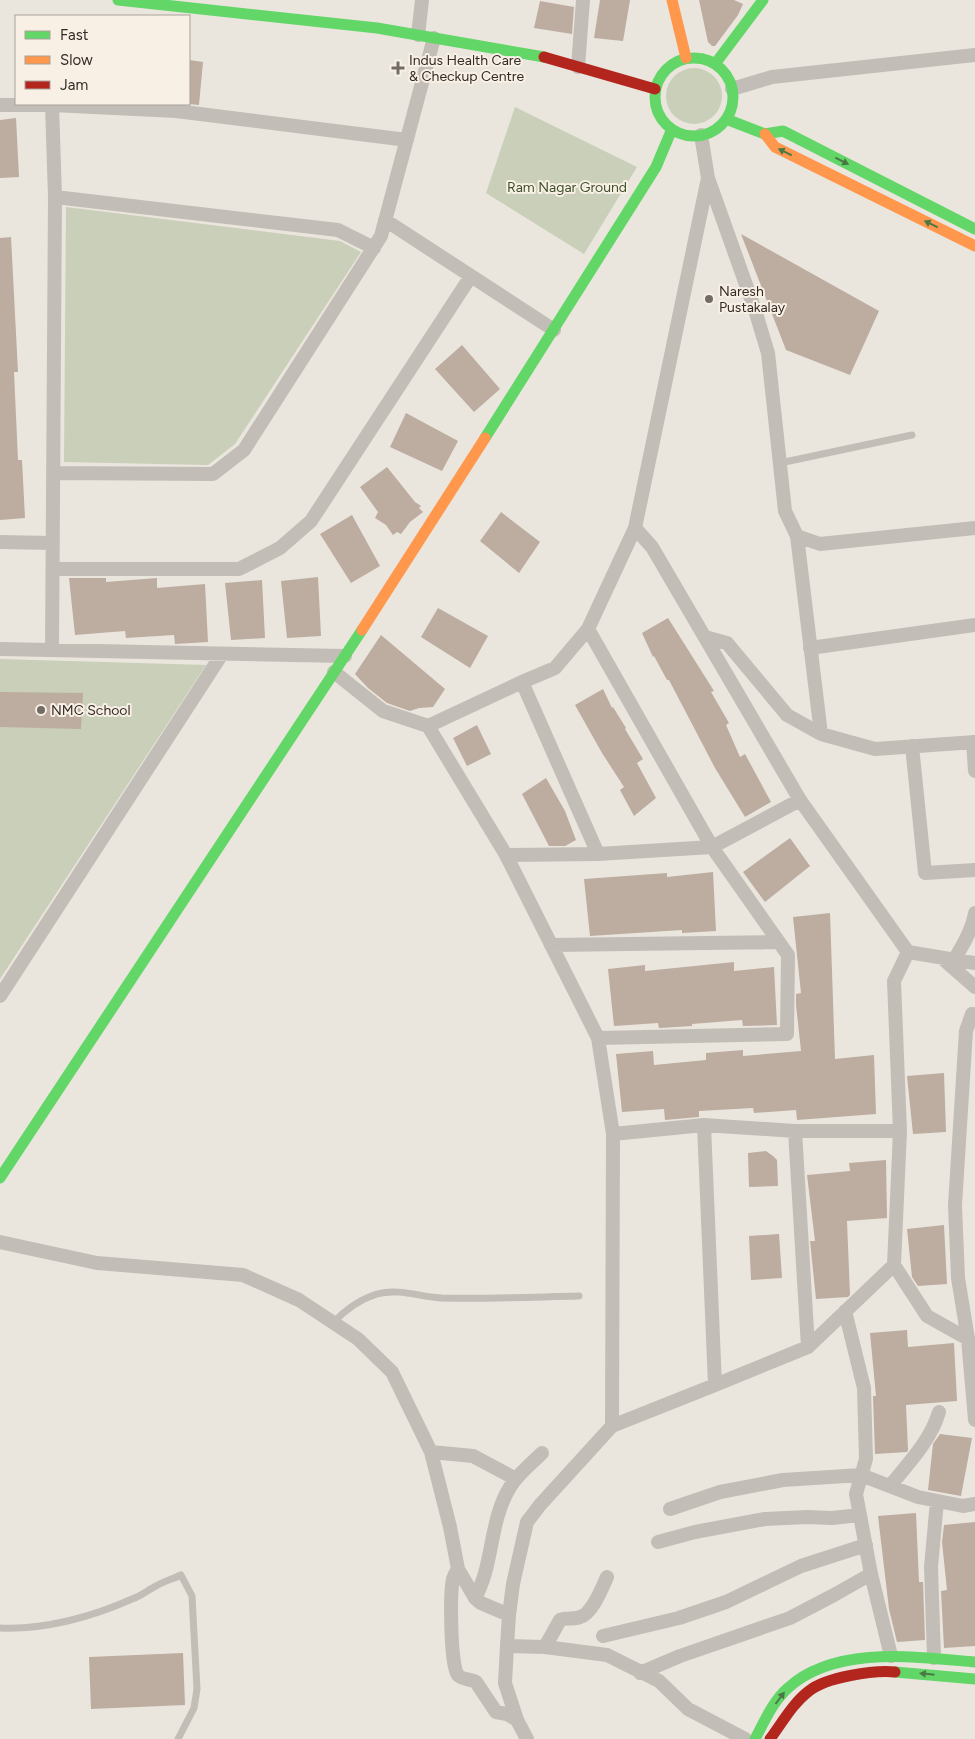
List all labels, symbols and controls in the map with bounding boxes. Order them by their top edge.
legend [15,15,190,105]
text: Fast [60,26,89,44]
text: Slow [60,51,93,69]
place label: Indus Health Care & Checkup Centre [409,52,525,85]
marker: Indus Health Care & Checkup Centre [391,61,405,75]
text: Jam [60,76,88,94]
one-way arrow [778,148,793,157]
one-way arrow [834,157,849,165]
park label: Ram Nagar Ground [507,179,627,196]
one-way arrow [924,220,938,228]
place label: Naresh Pustakalay [719,283,786,316]
marker: Naresh Pustakalay [703,293,715,305]
place label: NMC School [51,702,131,719]
marker: NMC School [35,704,47,716]
one-way arrow [918,1670,934,1678]
one-way arrow [775,1692,786,1705]

